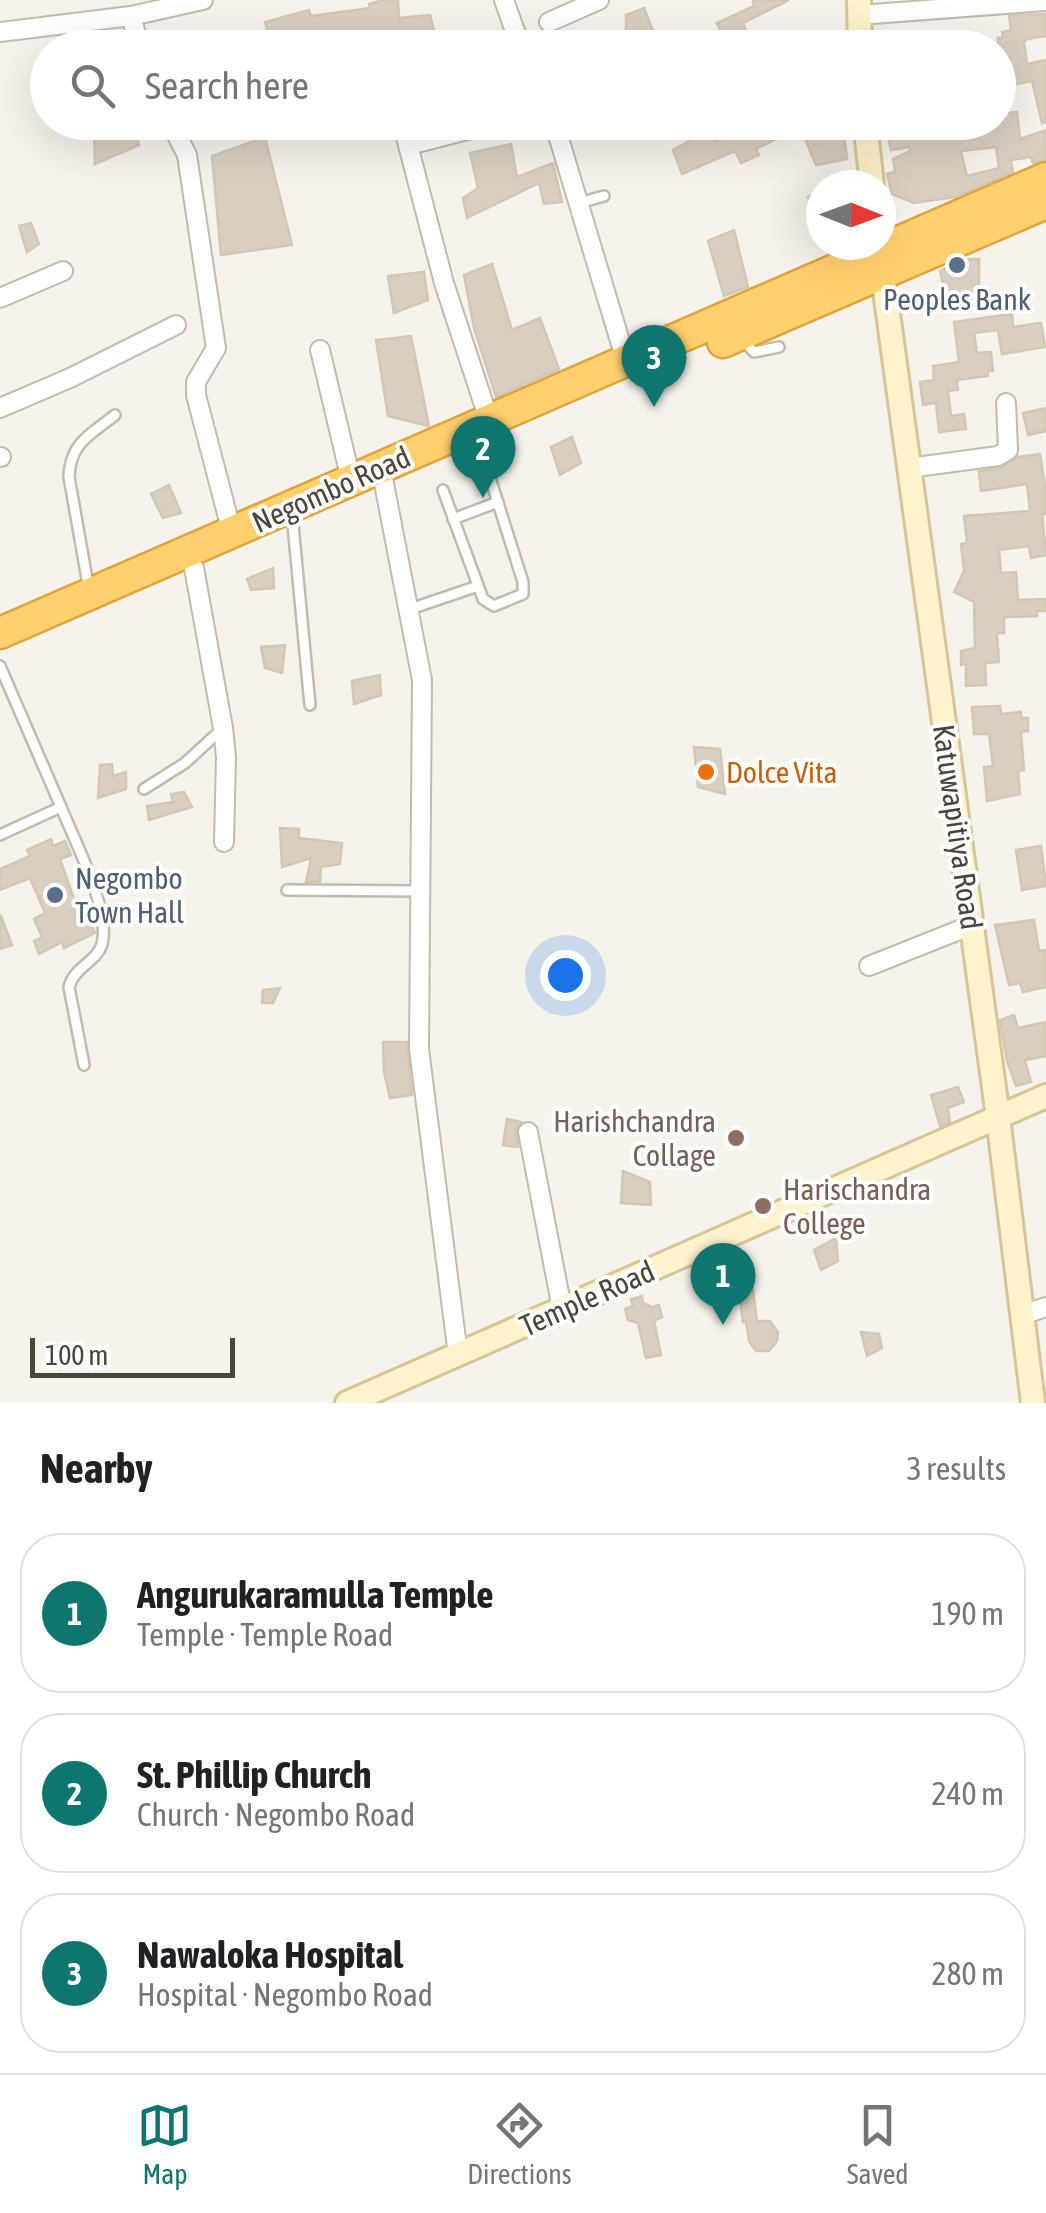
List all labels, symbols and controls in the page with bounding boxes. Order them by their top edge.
search box [30,30,1016,140]
icon: search [65,58,120,113]
text: Search here [145,64,309,107]
north arrow [806,170,896,260]
marker: Peoples Bank [946,254,968,276]
place label: Peoples Bank [883,282,1031,316]
pin: 3 [622,324,686,407]
pin: 2 [450,416,516,498]
street label: Negombo Road [247,439,415,539]
street label: Katuwapitiya Road [927,722,989,932]
place label: Dolce Vita [726,755,838,789]
marker: Dolce Vita [695,761,717,783]
place label: Negombo Town Hall [75,861,184,929]
marker: Negombo Town Hall [44,884,66,906]
your location [540,950,591,1001]
place label: Harishchandra Collage [553,1104,716,1172]
marker: Harishchandra Collage [725,1127,747,1149]
place label: Harischandra College [783,1172,931,1240]
marker: Harischandra College [752,1195,774,1217]
pin: 1 [690,1242,756,1325]
street label: Temple Road [515,1253,659,1343]
scale bar [30,1333,235,1378]
text: 100 m [45,1339,108,1371]
text: Nearby [40,1444,153,1492]
text: 3 results [907,1450,1006,1487]
text: Angurukaramulla Temple [137,1573,494,1616]
text: 1 [67,1595,82,1632]
text: 190 m [931,1595,1004,1632]
text: Temple · Temple Road [137,1616,393,1653]
text: St. Phillip Church [137,1753,371,1796]
text: 2 [67,1775,82,1812]
text: 240 m [931,1775,1004,1812]
text: Church · Negombo Road [137,1796,415,1833]
text: Nawaloka Hospital [137,1933,403,1976]
text: 3 [67,1955,82,1992]
text: 280 m [931,1955,1004,1992]
text: Hospital · Negombo Road [137,1976,433,2013]
tab: Map [137,2098,192,2190]
tab: Directions [467,2098,572,2190]
tab: Saved [847,2098,909,2190]

